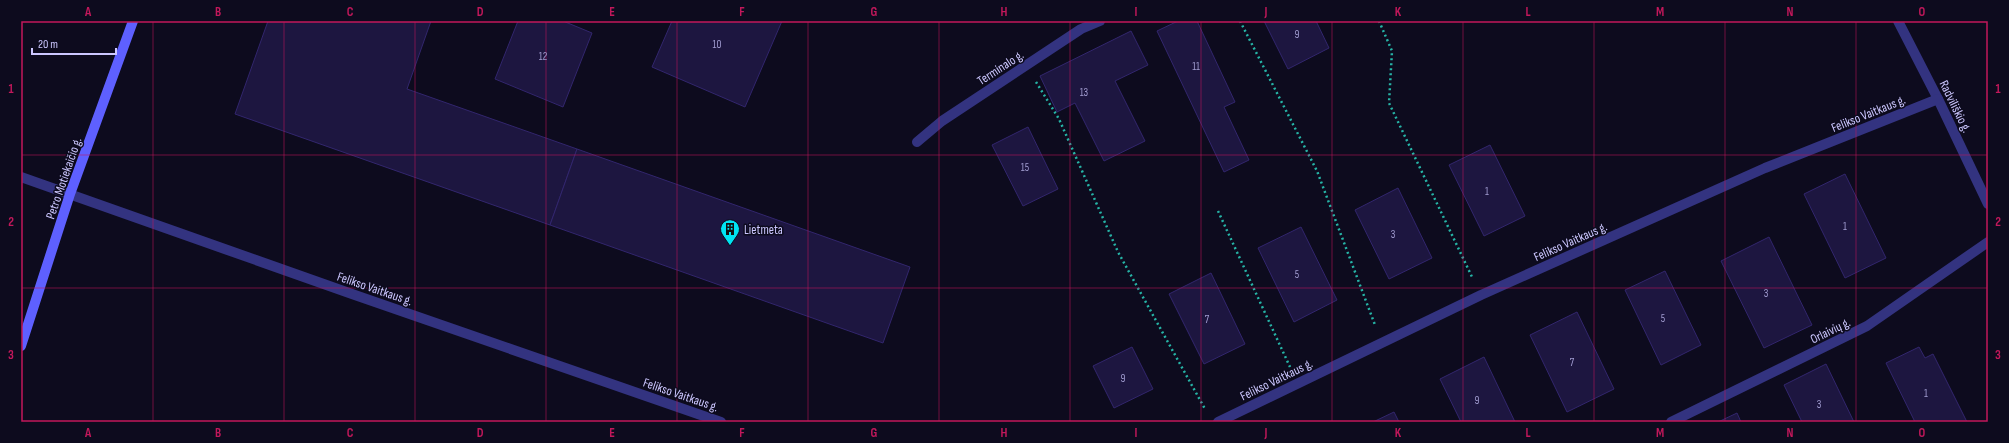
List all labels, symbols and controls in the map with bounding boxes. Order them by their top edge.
text: A [84,4,92,20]
text: B [215,4,221,20]
text: C [347,4,354,20]
text: D [477,4,484,20]
text: E [609,4,615,20]
text: F [739,4,745,20]
text: G [871,4,878,20]
text: H [1001,4,1008,20]
text: I [1135,4,1138,20]
text: J [1264,4,1268,20]
text: K [1395,4,1402,20]
text: L [1525,4,1531,20]
text: M [1656,4,1664,20]
text: N [1787,4,1794,20]
text: O [1919,4,1926,20]
house number: 9 [1295,28,1300,41]
scale bar [32,30,116,56]
text: 20 m [38,37,58,52]
house number: 10 [713,38,721,51]
street label: Terminalo g. [974,47,1027,89]
house number: 12 [539,50,548,63]
house number: 11 [1192,60,1200,73]
street label: Radviliškio g. [1936,78,1975,135]
text: 1 [8,81,14,97]
text: 1 [1995,81,2001,97]
house number: 13 [1080,86,1089,99]
street label: Felikso Vaitkaus g. [1829,92,1908,136]
street label: Petro Motiekaičio g. [42,135,85,221]
house number: 15 [1021,161,1029,174]
house number: 1 [1485,185,1489,198]
text: 2 [8,214,14,230]
text: 2 [1995,214,2001,230]
building icon: Lietmeta [719,218,741,246]
street label: Felikso Vaitkaus g. [1531,219,1610,265]
house number: 1 [1843,220,1847,233]
place label: Lietmeta [744,222,783,238]
house number: 3 [1391,228,1396,241]
house number: 5 [1295,268,1299,281]
street label: Felikso Vaitkaus g. [335,269,414,309]
house number: 3 [1764,287,1769,300]
house number: 5 [1661,312,1665,325]
house number: 7 [1205,313,1210,326]
street label: Orlaivių g. [1808,314,1853,347]
text: 3 [8,347,14,363]
text: 3 [1995,347,2001,363]
street label: Felikso Vaitkaus g. [1238,355,1315,404]
house number: 7 [1570,356,1575,369]
house number: 9 [1121,372,1126,385]
street label: Felikso Vaitkaus g. [641,375,720,415]
house number: 1 [1924,387,1928,400]
house number: 9 [1475,394,1480,407]
house number: 3 [1817,398,1822,411]
text: A [84,425,92,441]
text: B [215,425,221,441]
text: C [347,425,354,441]
text: D [477,425,484,441]
text: E [609,425,615,441]
text: F [739,425,745,441]
text: G [871,425,878,441]
text: H [1001,425,1008,441]
text: I [1135,425,1138,441]
text: J [1264,425,1268,441]
text: K [1395,425,1402,441]
text: L [1525,425,1531,441]
text: M [1656,425,1664,441]
text: N [1787,425,1794,441]
text: O [1919,425,1926,441]

